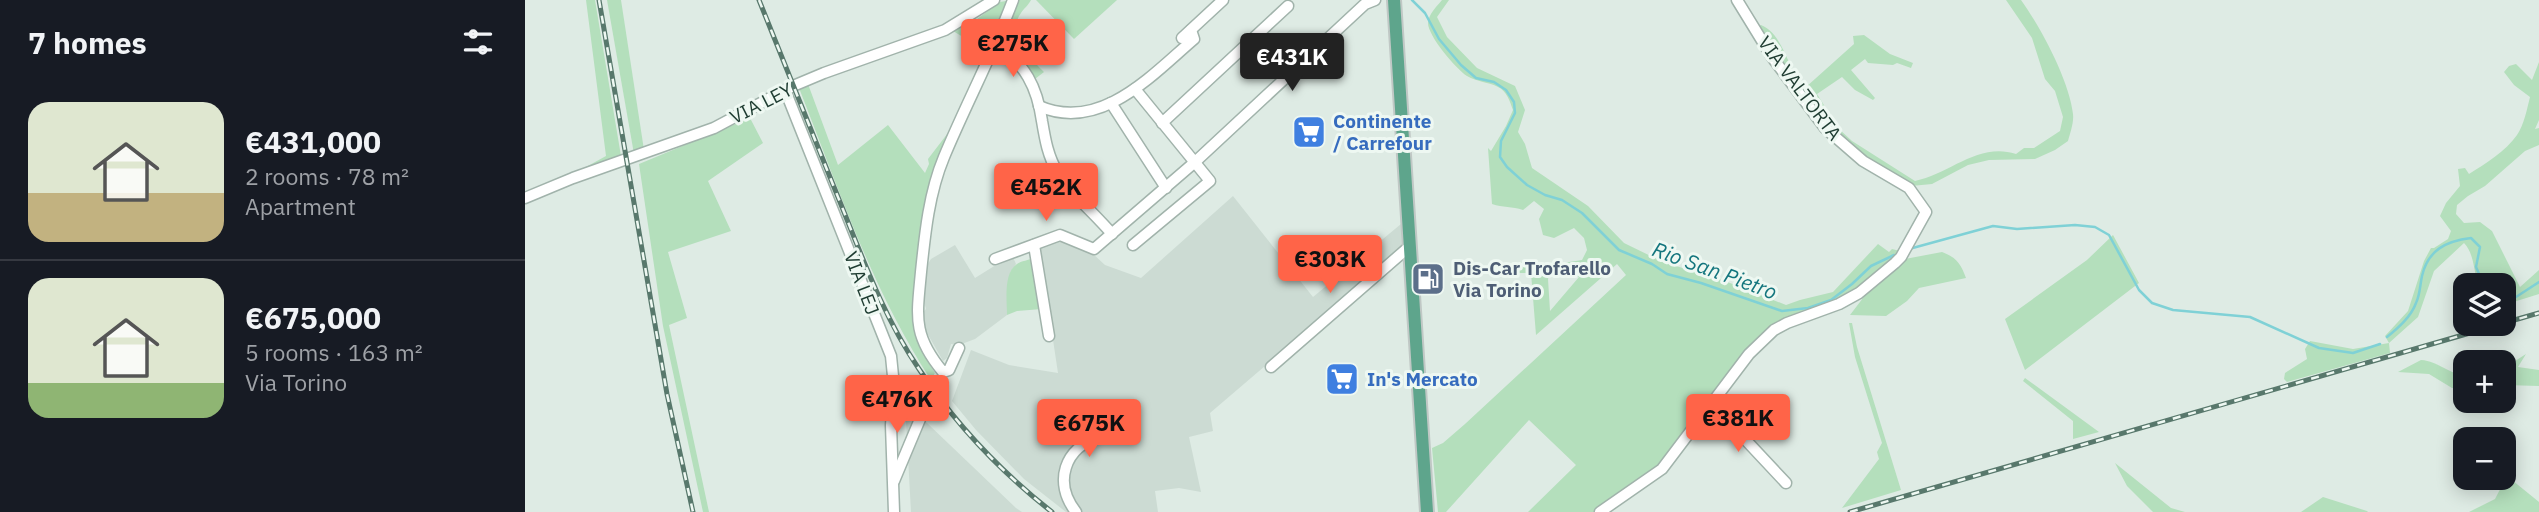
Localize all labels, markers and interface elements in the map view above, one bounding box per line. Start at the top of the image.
pin: €275K [964,20,1062,79]
text: 7 homes [28,23,147,62]
icon: filters [459,23,497,61]
text: €275K [977,27,1049,57]
street label: VIA VALTORTA [1753,31,1847,145]
pin: €431K [1243,34,1341,93]
text: €431K [1256,41,1328,71]
street label: VIA LEY [726,77,797,129]
place label: Continente / Carrefour [1333,109,1432,155]
supermarket icon: Continente / Carrefour [1290,113,1328,151]
text: €431,000 [245,122,381,161]
icon: home [84,130,168,214]
text: 2 rooms · 78 m² [245,161,409,191]
pin: €452K [997,164,1095,223]
text: €452K [1010,171,1082,201]
text: Apartment [245,191,356,221]
water label: Rio San Pietro [1649,234,1781,306]
pin: €303K [1281,236,1379,295]
text: €303K [1294,243,1366,273]
street label: VIA LEJ [839,248,885,318]
place label: Dis-Car Trofarello Via Torino [1453,256,1611,302]
fuel station icon: Dis-Car Trofarello Via Torino [1409,260,1447,298]
map controls [2453,273,2516,490]
button: layers [2453,273,2516,336]
text: €675,000 [245,298,381,337]
icon: home [84,306,168,390]
text: 5 rooms · 163 m² [245,337,423,367]
button: + [2453,350,2516,413]
supermarket icon: In's Mercato [1323,360,1361,398]
text: Via Torino [245,367,347,397]
place label: In's Mercato [1367,367,1478,391]
pin: €476K [848,376,946,435]
text: €476K [861,383,933,413]
pin: €381K [1689,394,1787,454]
pin: €675K [1040,400,1138,459]
text: €381K [1702,402,1774,432]
text: €675K [1053,407,1125,437]
button: − [2453,427,2516,490]

